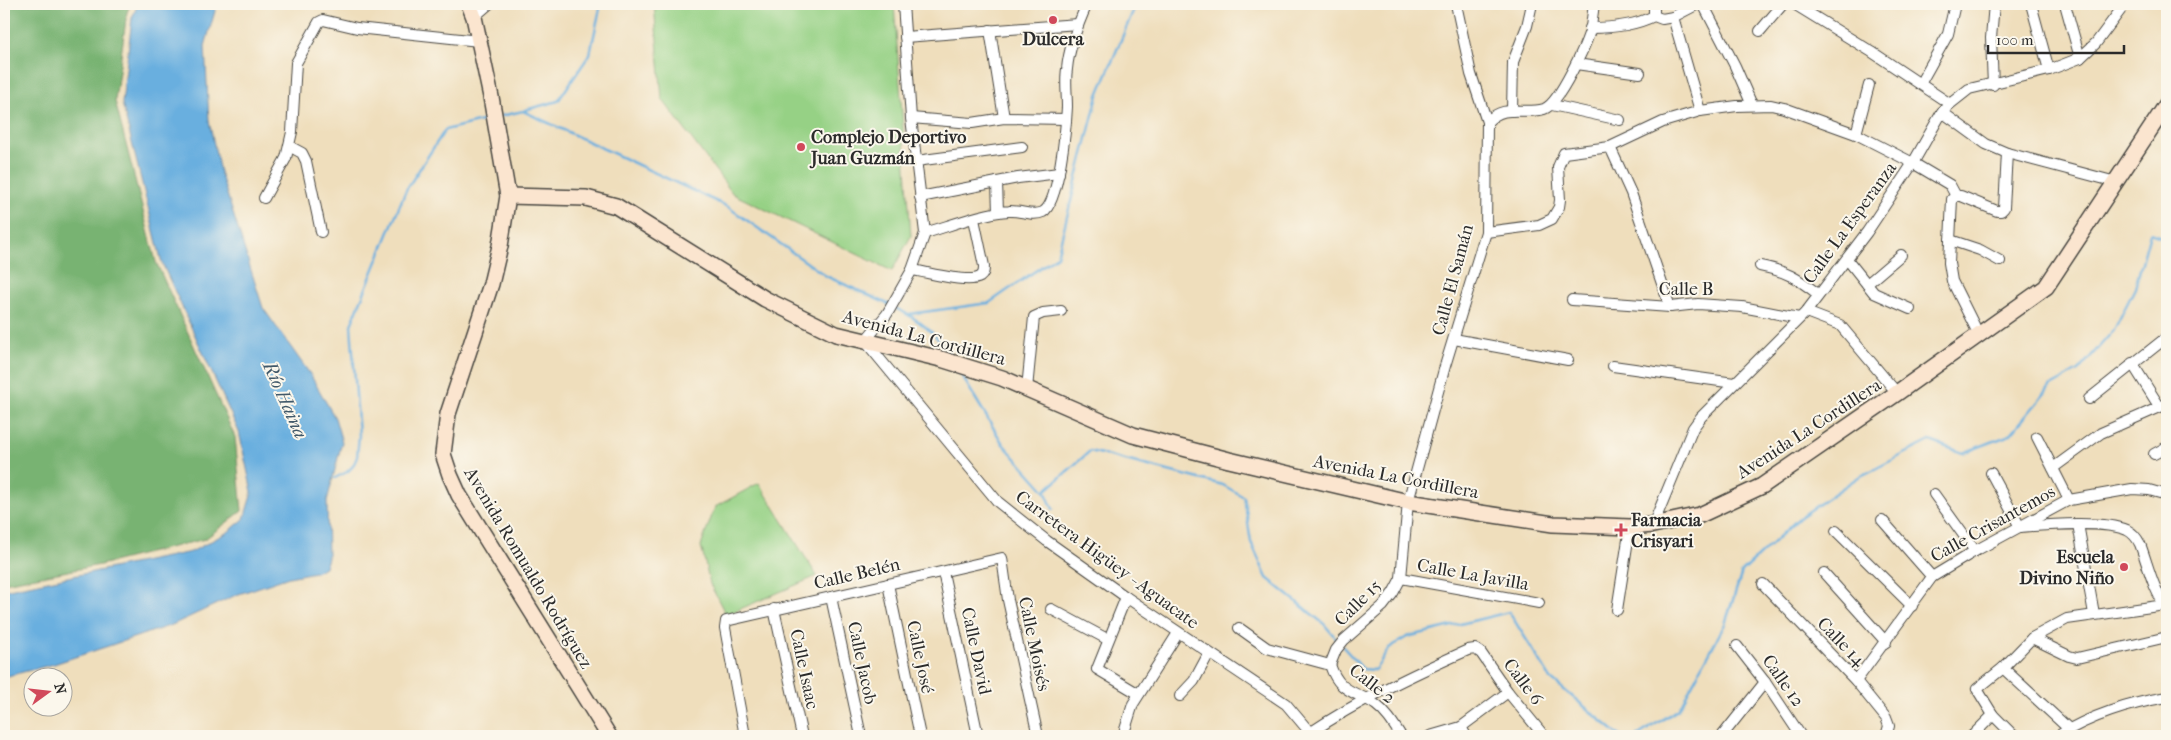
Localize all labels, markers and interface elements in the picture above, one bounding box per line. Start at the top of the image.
marker: Dulcera [1047,14,1059,26]
scale bar [1988,22,2125,54]
place label: Dulcera [1022,29,1084,50]
text: 100 m [1996,31,2034,49]
place label: Complejo Deportivo Juan Guzmán [809,127,966,169]
marker: Complejo Deportivo Juan Guzmán [795,141,807,153]
street label: Calle La Esperanza [1799,158,1902,288]
street label: Calle El Samán [1428,222,1478,338]
street label: Calle B [1659,279,1713,300]
street label: Avenida La Cordillera [839,306,1008,370]
water label: Río Haina [257,356,312,442]
street label: Avenida La Cordillera [1732,374,1886,484]
street label: Avenida La Cordillera [1311,450,1481,503]
street label: Avenida Romualdo Rodríguez [459,463,596,672]
street label: Calle Crisantemos [1927,481,2059,567]
street label: Carretera Higüey - Aguacate [1011,486,1203,634]
place label: Farmacia Crisyari [1630,510,1702,552]
marker: Farmacia Crisyari [1615,524,1627,536]
place label: Escuela Divino Niño [2019,547,2115,589]
street label: Calle Belén [812,554,903,594]
street label: Calle La Javilla [1415,555,1531,595]
marker: Escuela Divino Niño [2118,561,2130,573]
street label: Calle 15 [1330,575,1386,631]
street label: Calle Moisés [1014,595,1054,693]
street label: Calle David [956,605,996,697]
street label: Calle 14 [1813,613,1870,671]
street label: Calle José [902,619,938,696]
street label: Calle Jacob [843,620,881,706]
street label: Calle Isaac [785,627,823,711]
street label: Calle 12 [1758,651,1808,711]
street label: Calle 6 [1499,655,1547,710]
street label: Calle 2 [1345,660,1399,708]
north arrow [22,668,72,718]
text: N [50,681,70,696]

